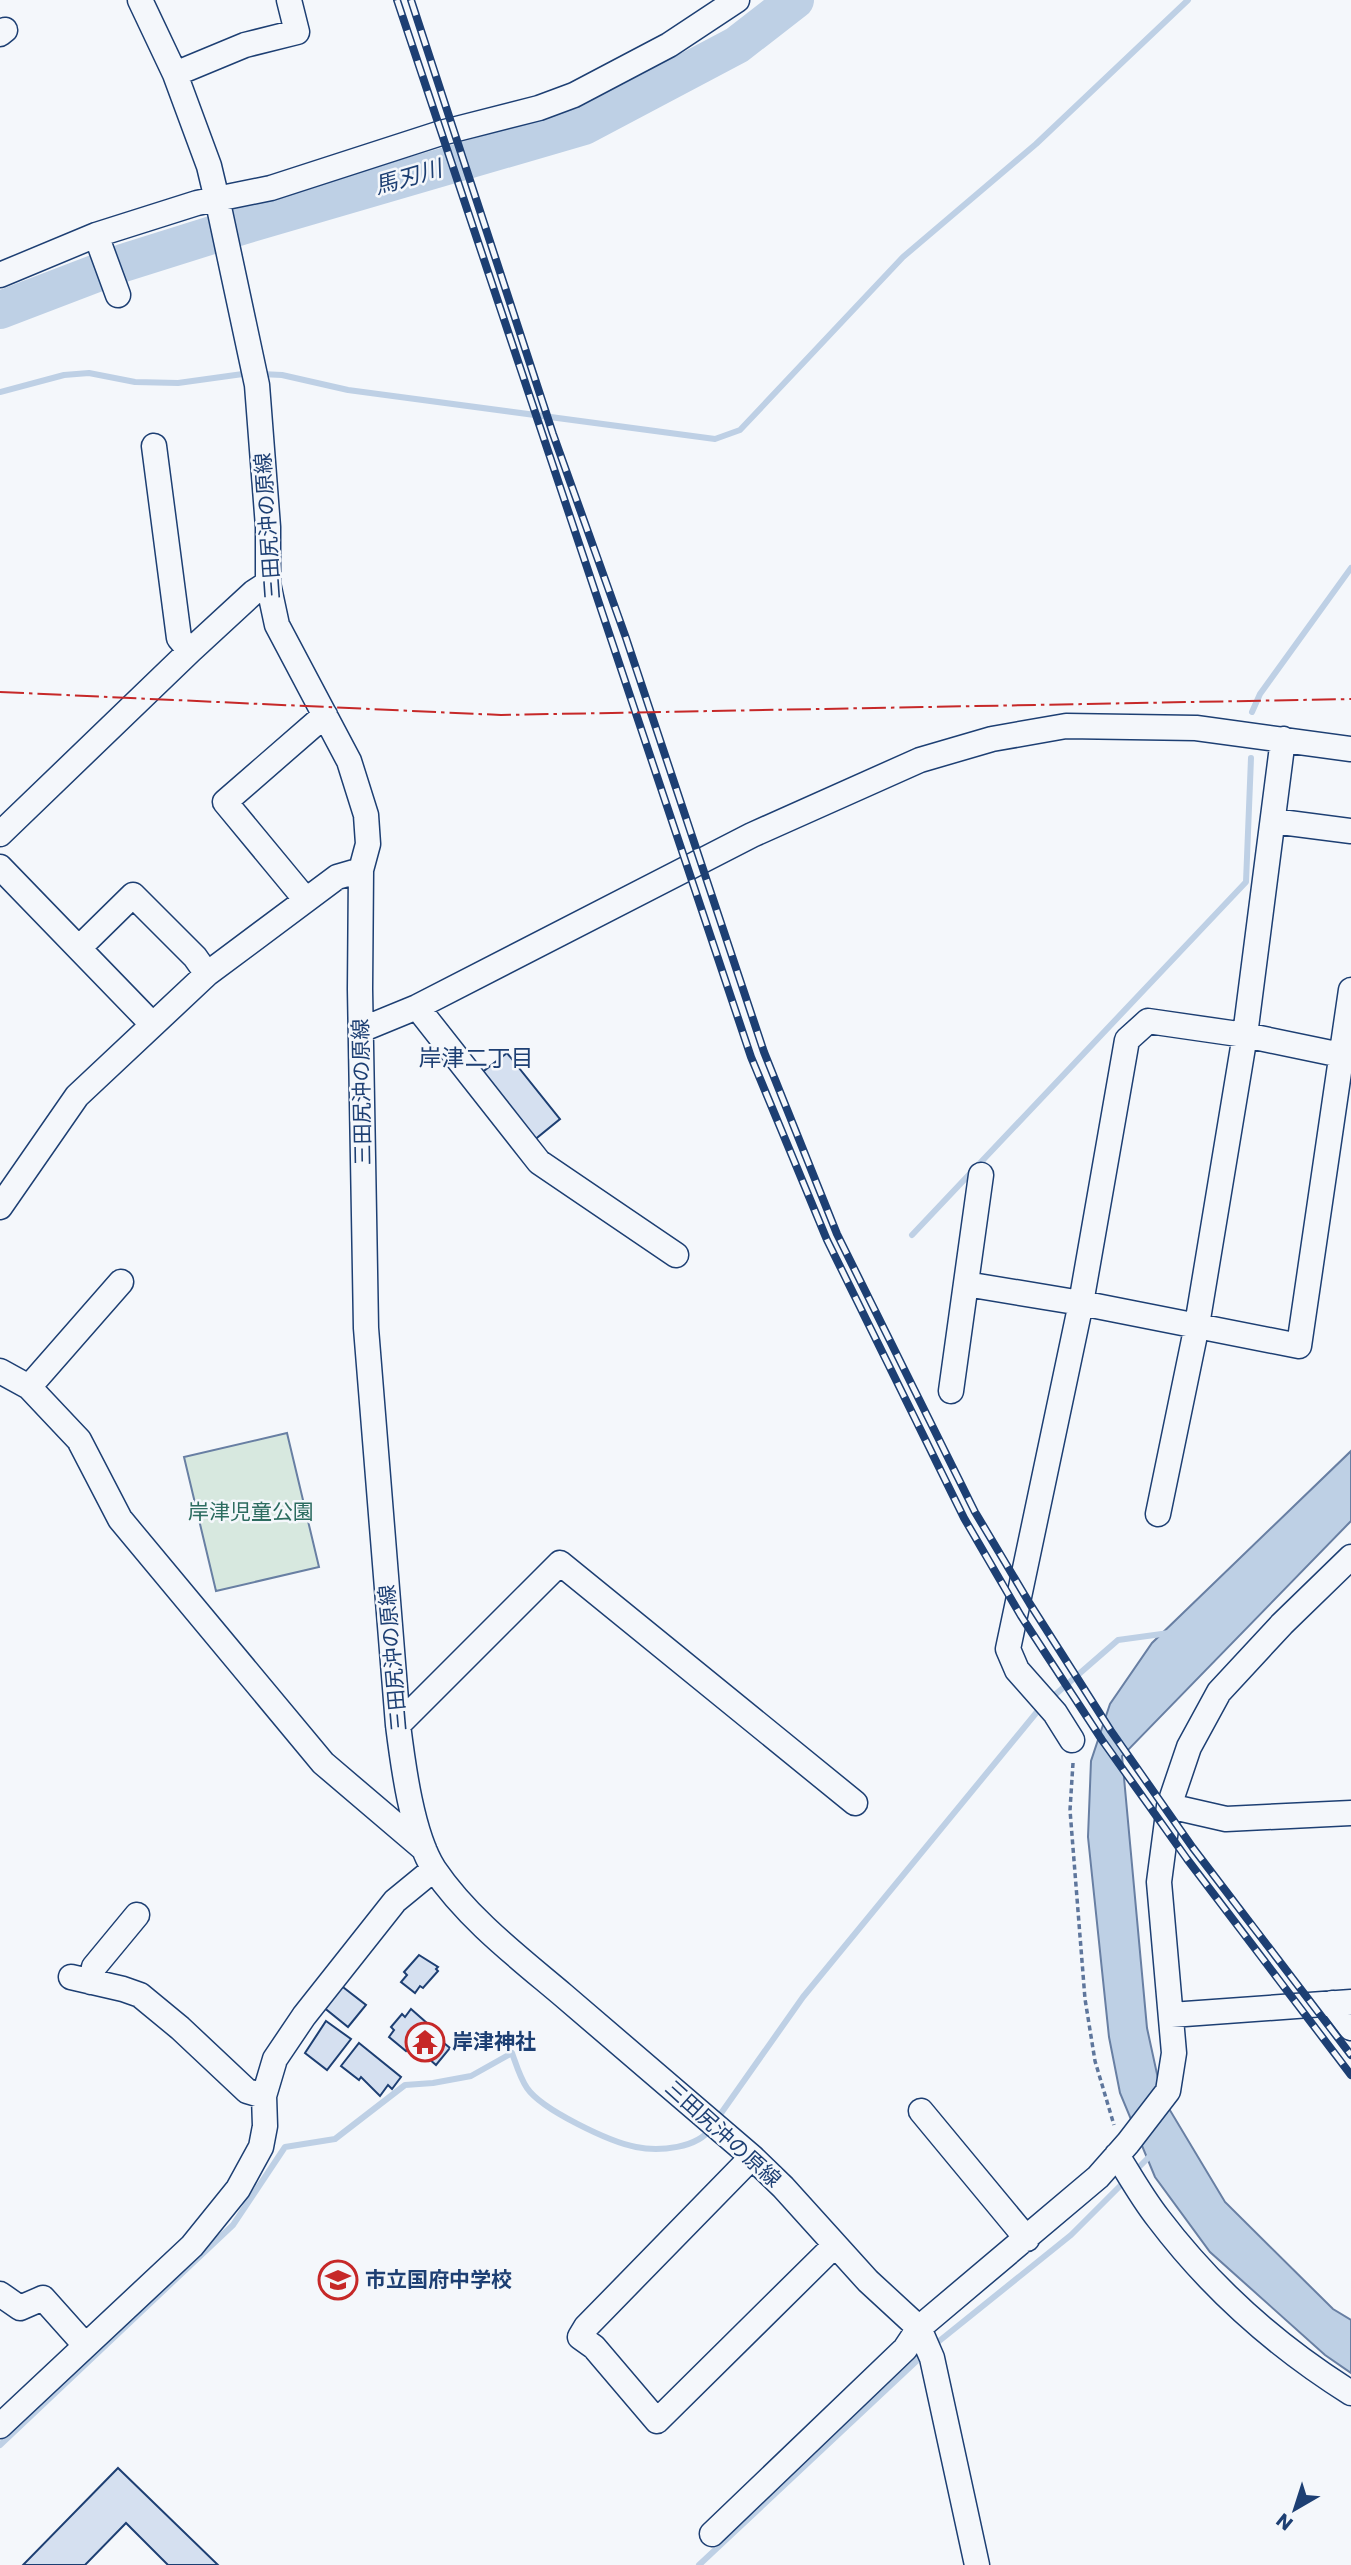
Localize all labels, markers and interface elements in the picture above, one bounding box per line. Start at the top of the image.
water label: 馬刃川 [370,151,448,202]
street label: 三田尻沖の原線 [248,452,287,600]
street label: 三田尻沖の原線 [346,1018,377,1166]
district label: 岸津二丁目 [419,1042,534,1074]
park label: 岸津児童公園 [188,1497,314,1526]
street label: 三田尻沖の原線 [372,1584,413,1733]
temple icon: 岸津神社 [404,2021,446,2063]
place label: 岸津神社 [452,2027,536,2056]
street label: 三田尻沖の原線 [659,2074,788,2194]
school or university icon: 市立国府中学校 [317,2259,359,2301]
place label: 市立国府中学校 [365,2265,512,2294]
north arrow [1260,2474,1330,2544]
text: N [1271,2507,1299,2537]

